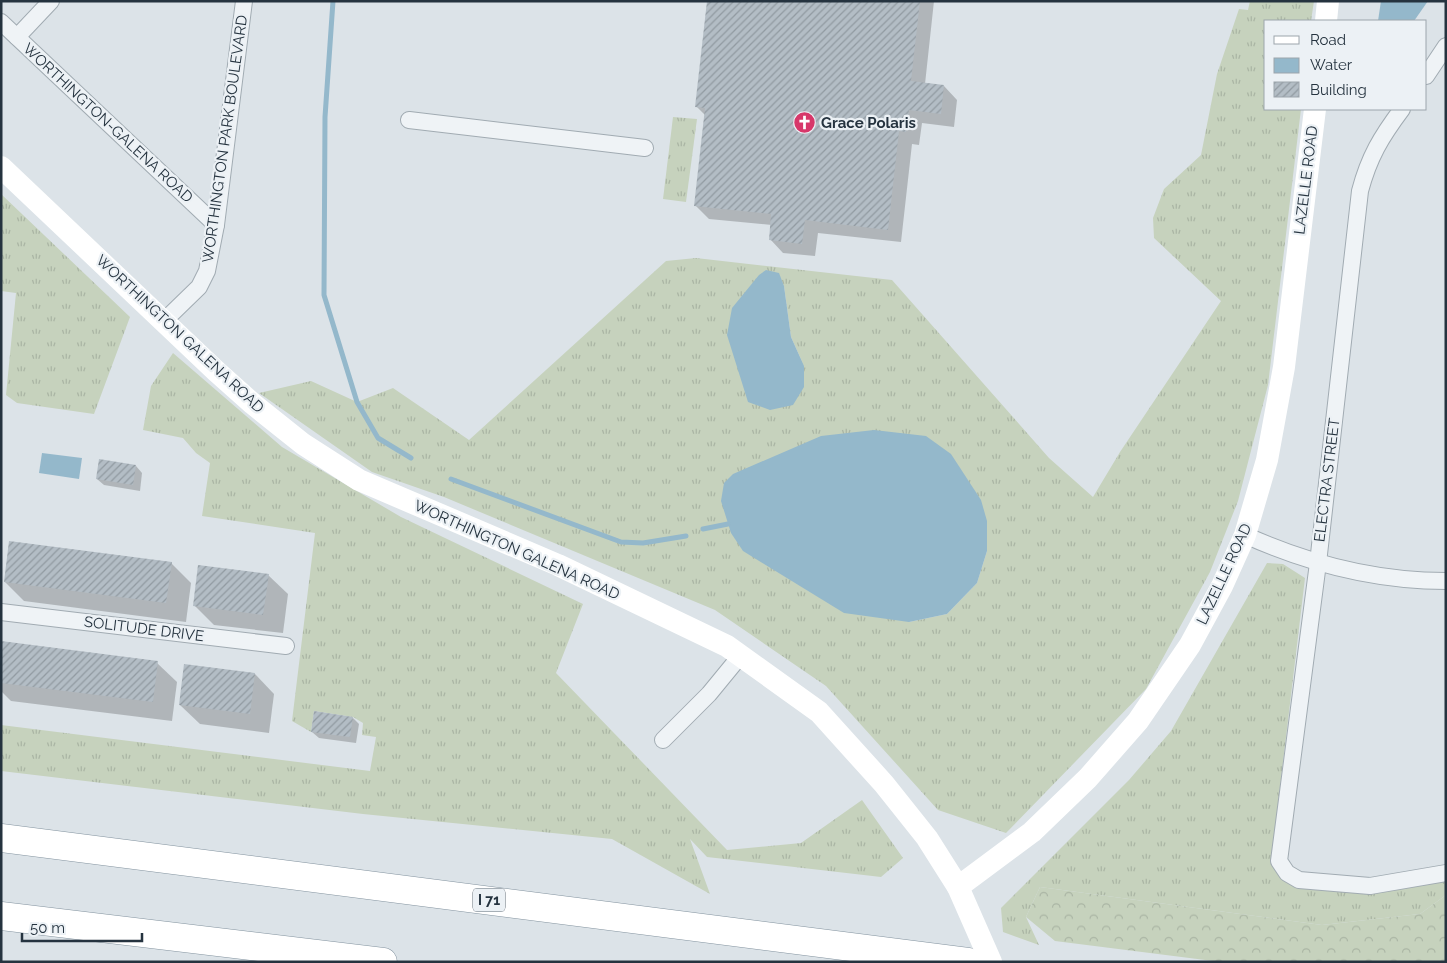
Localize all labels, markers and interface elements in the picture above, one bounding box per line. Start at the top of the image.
street label: WORTHINGTON PARK BOULEVARD [199,14,251,264]
legend [1264,20,1427,110]
text: Road [1310,31,1346,49]
street label: WORTHINGTON-GALENA ROAD [19,39,197,207]
text: Water [1310,56,1353,74]
text: Building [1310,81,1367,99]
church icon: Grace Polaris [793,111,817,135]
place label: Grace Polaris [821,114,916,132]
street label: LAZELLE ROAD [1290,124,1322,235]
street label: WORTHINGTON GALENA ROAD [92,251,268,417]
street label: ELECTRA STREET [1310,417,1344,543]
street label: WORTHINGTON GALENA ROAD [411,496,623,604]
street label: LAZELLE ROAD [1193,520,1255,627]
street label: SOLITUDE DRIVE [83,613,205,645]
road number: I 71 [473,888,505,912]
scale bar [22,910,142,942]
text: 50 m [30,919,65,937]

